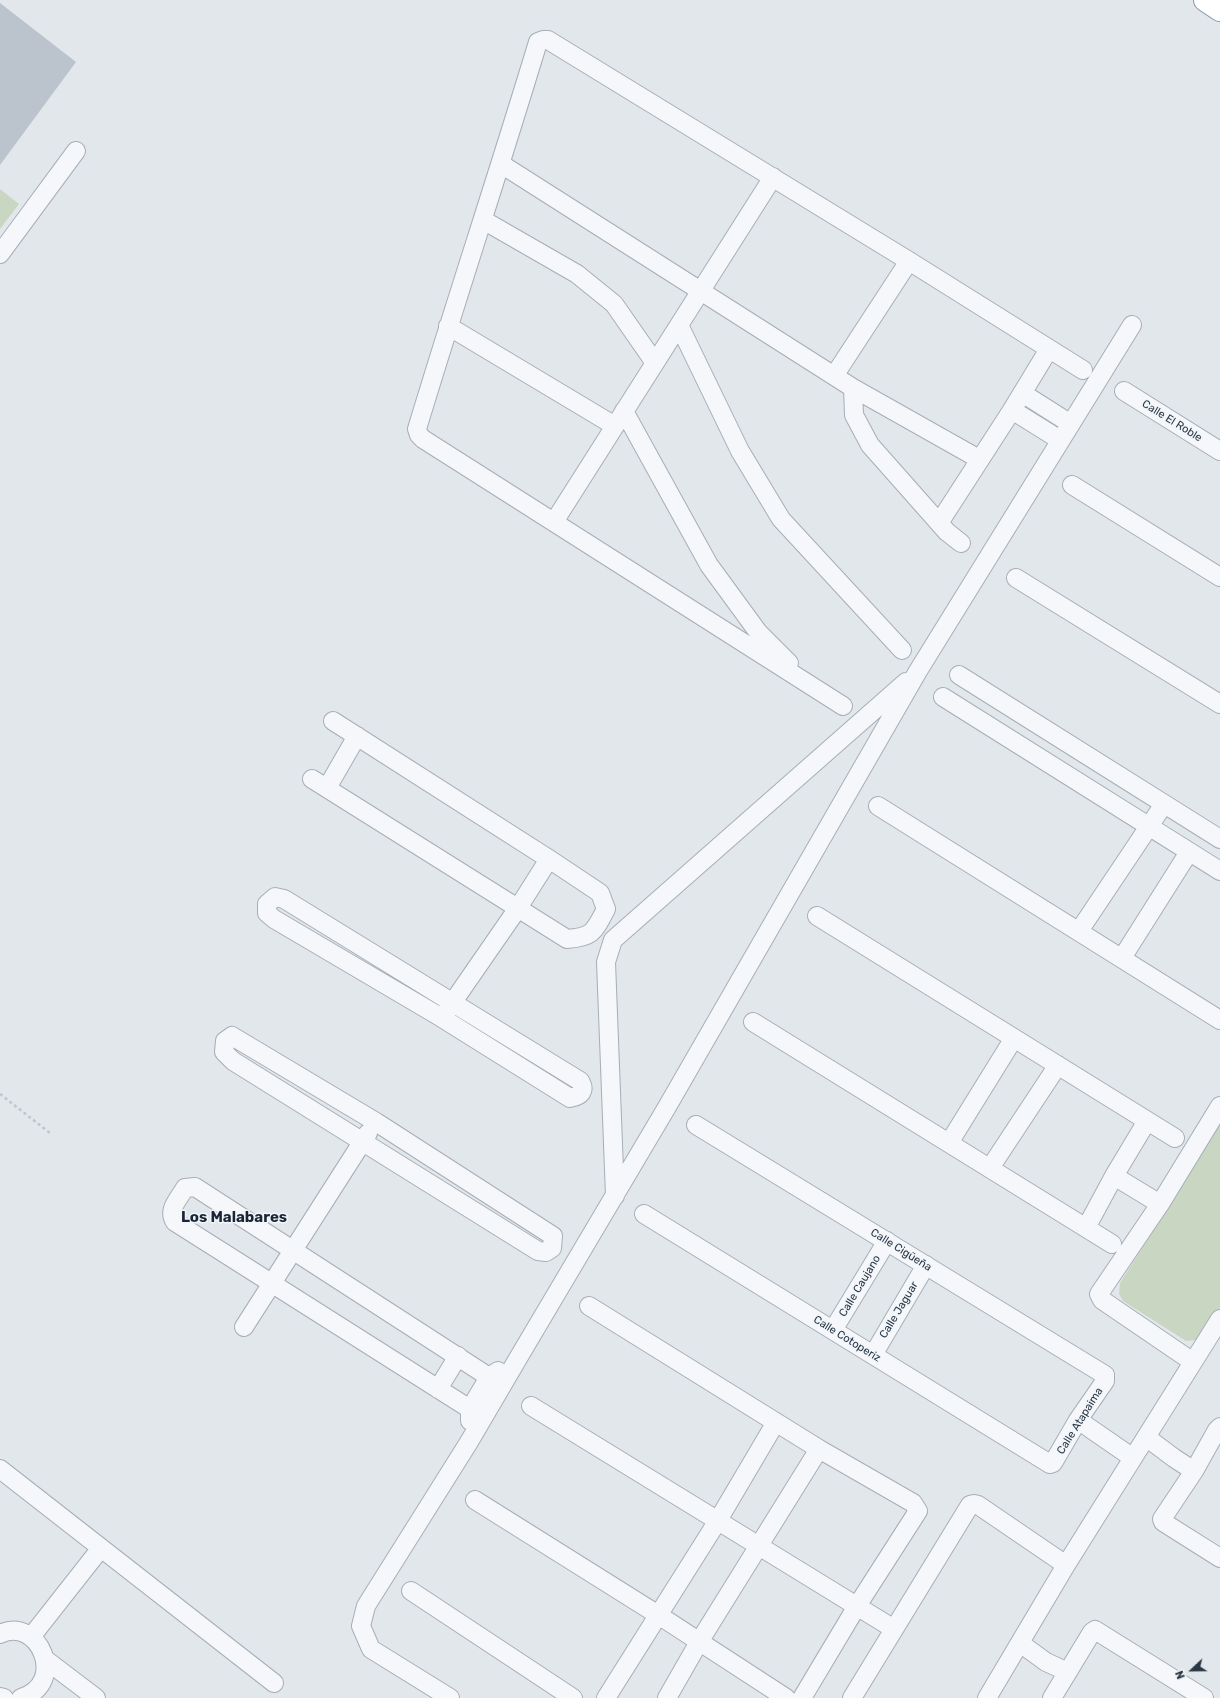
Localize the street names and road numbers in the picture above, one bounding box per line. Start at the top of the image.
street label: Calle El Roble [1139,397,1205,445]
street label: Calle Cigüeña [868,1226,934,1274]
street label: Calle Caujano [836,1253,884,1319]
street label: Calle Jaguar [877,1279,921,1341]
street label: Calle Cotoperiz [811,1313,883,1365]
street label: Calle Atapaima [1054,1385,1106,1457]

